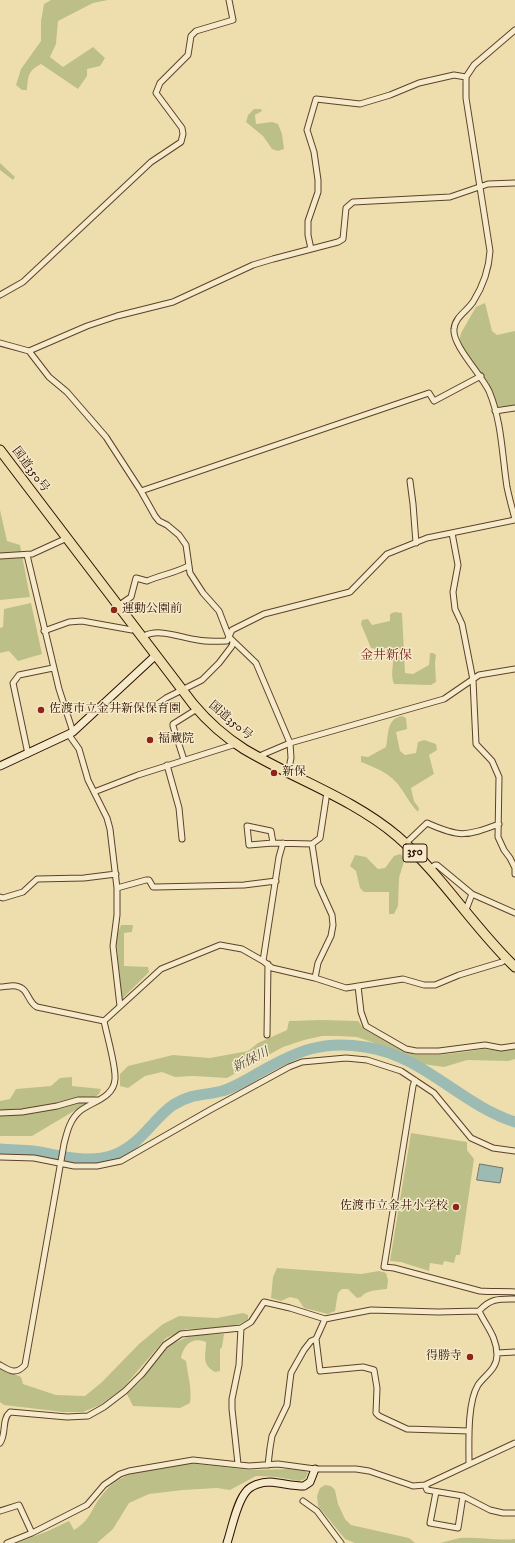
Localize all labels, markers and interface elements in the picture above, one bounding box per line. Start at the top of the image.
street label: 国道350号 [8,445,52,495]
place label: 運動公園前 [122,603,182,617]
marker: 運動公園前 [109,605,119,615]
district label: 金井新保 [360,648,412,664]
street label: 国道350号 [205,698,255,744]
place label: 佐渡市立金井新保保育園 [49,703,181,717]
marker: 佐渡市立金井新保保育園 [36,705,46,715]
place label: 福蔵院 [158,733,194,747]
marker: 福蔵院 [145,735,155,745]
place label: 新保 [282,766,306,780]
marker: 新保 [269,768,279,778]
road number: 350 [403,844,427,862]
water label: 新保川 [230,1045,272,1077]
place label: 佐渡市立金井小学校 [340,1200,448,1214]
marker: 佐渡市立金井小学校 [451,1202,461,1212]
place label: 得勝寺 [426,1350,462,1364]
marker: 得勝寺 [465,1352,475,1362]

